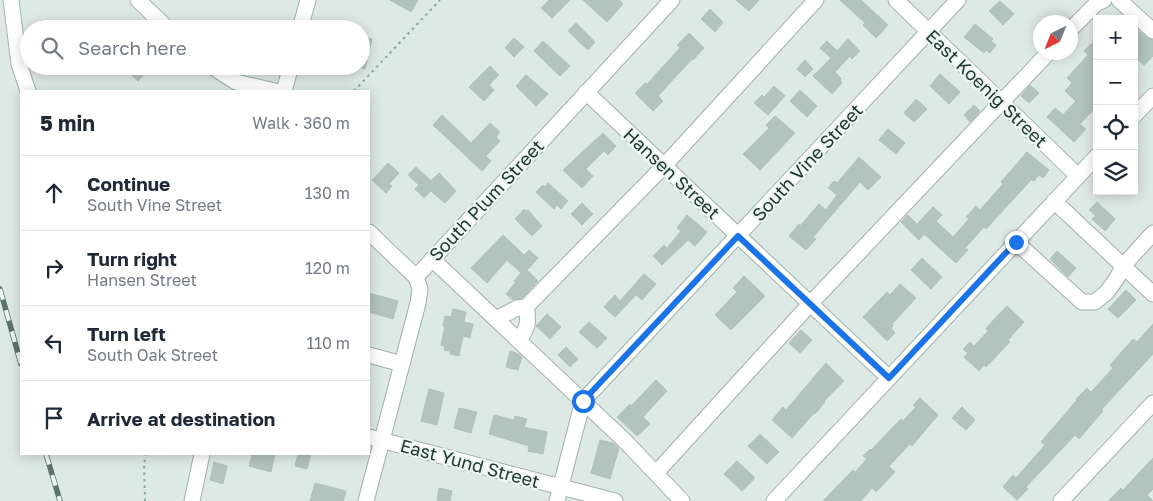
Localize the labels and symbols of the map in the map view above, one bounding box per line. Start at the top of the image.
north arrow [1033,15,1078,60]
street label: East Koenig Street [922,24,1052,152]
street label: South Vine Street [747,99,867,225]
street label: Hansen Street [619,123,725,223]
street label: South Plum Street [424,135,548,265]
route end [1005,231,1028,254]
route start [572,390,595,413]
street label: East Yund Street [398,434,542,492]

